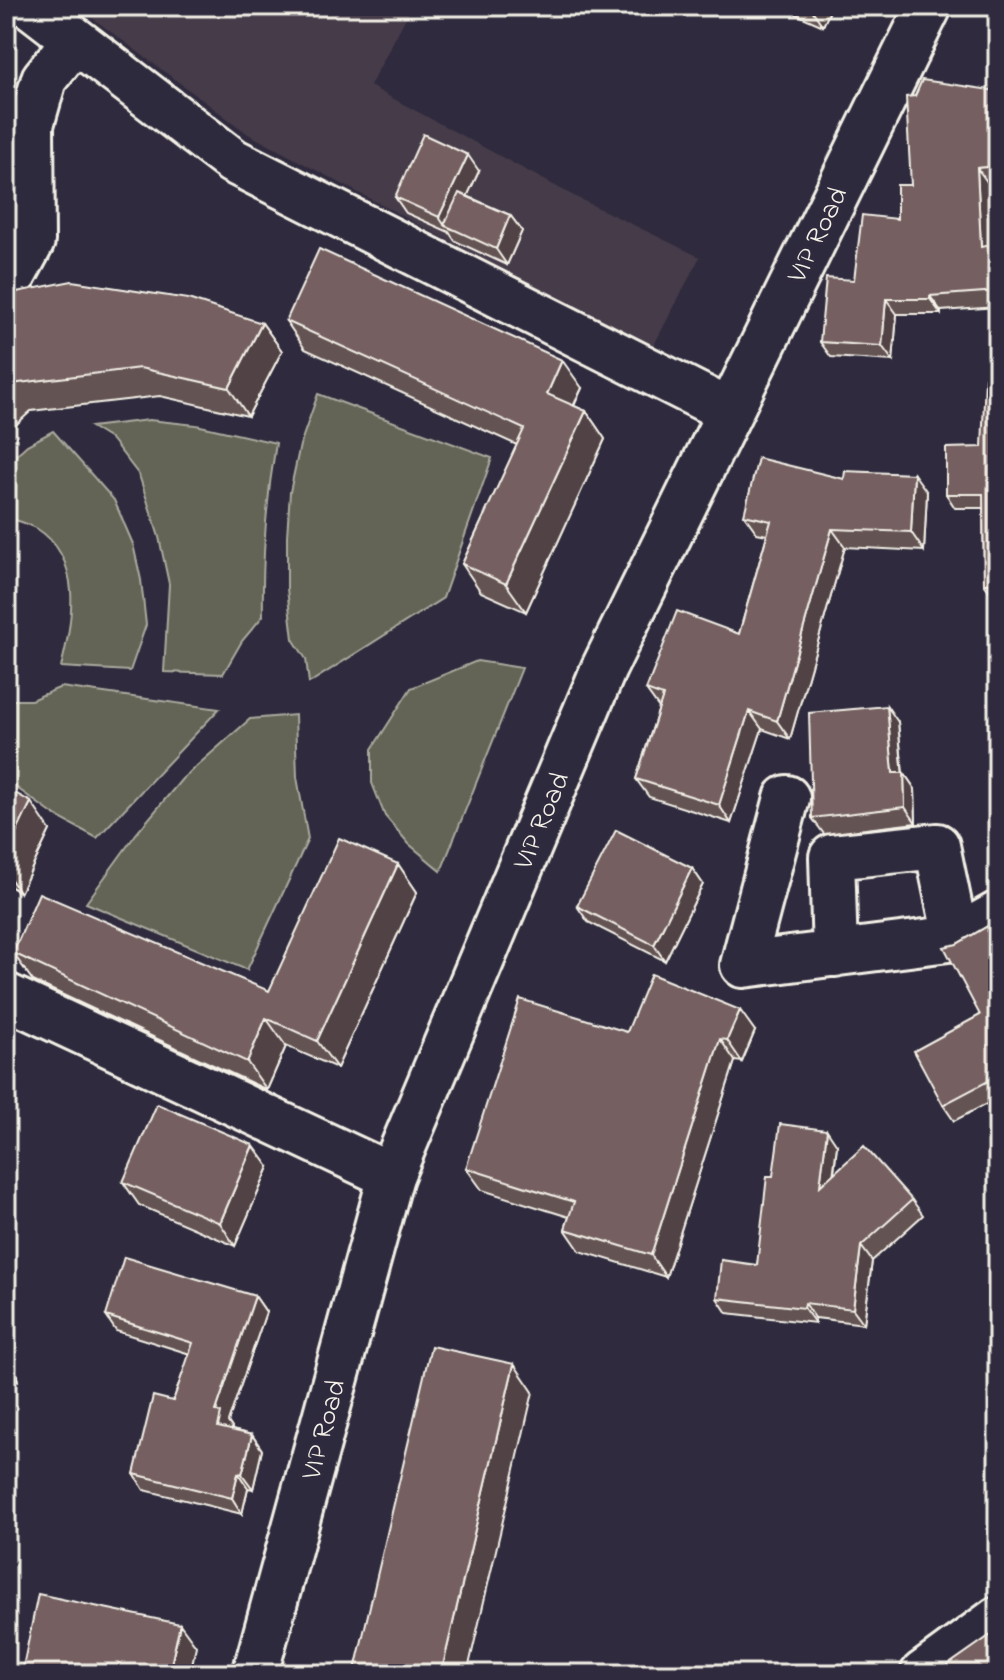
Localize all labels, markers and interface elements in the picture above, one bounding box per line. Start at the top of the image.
street label: VIP Road [778,180,860,291]
street label: VIP Road [504,766,582,877]
street label: VIP Road [292,1375,358,1486]

